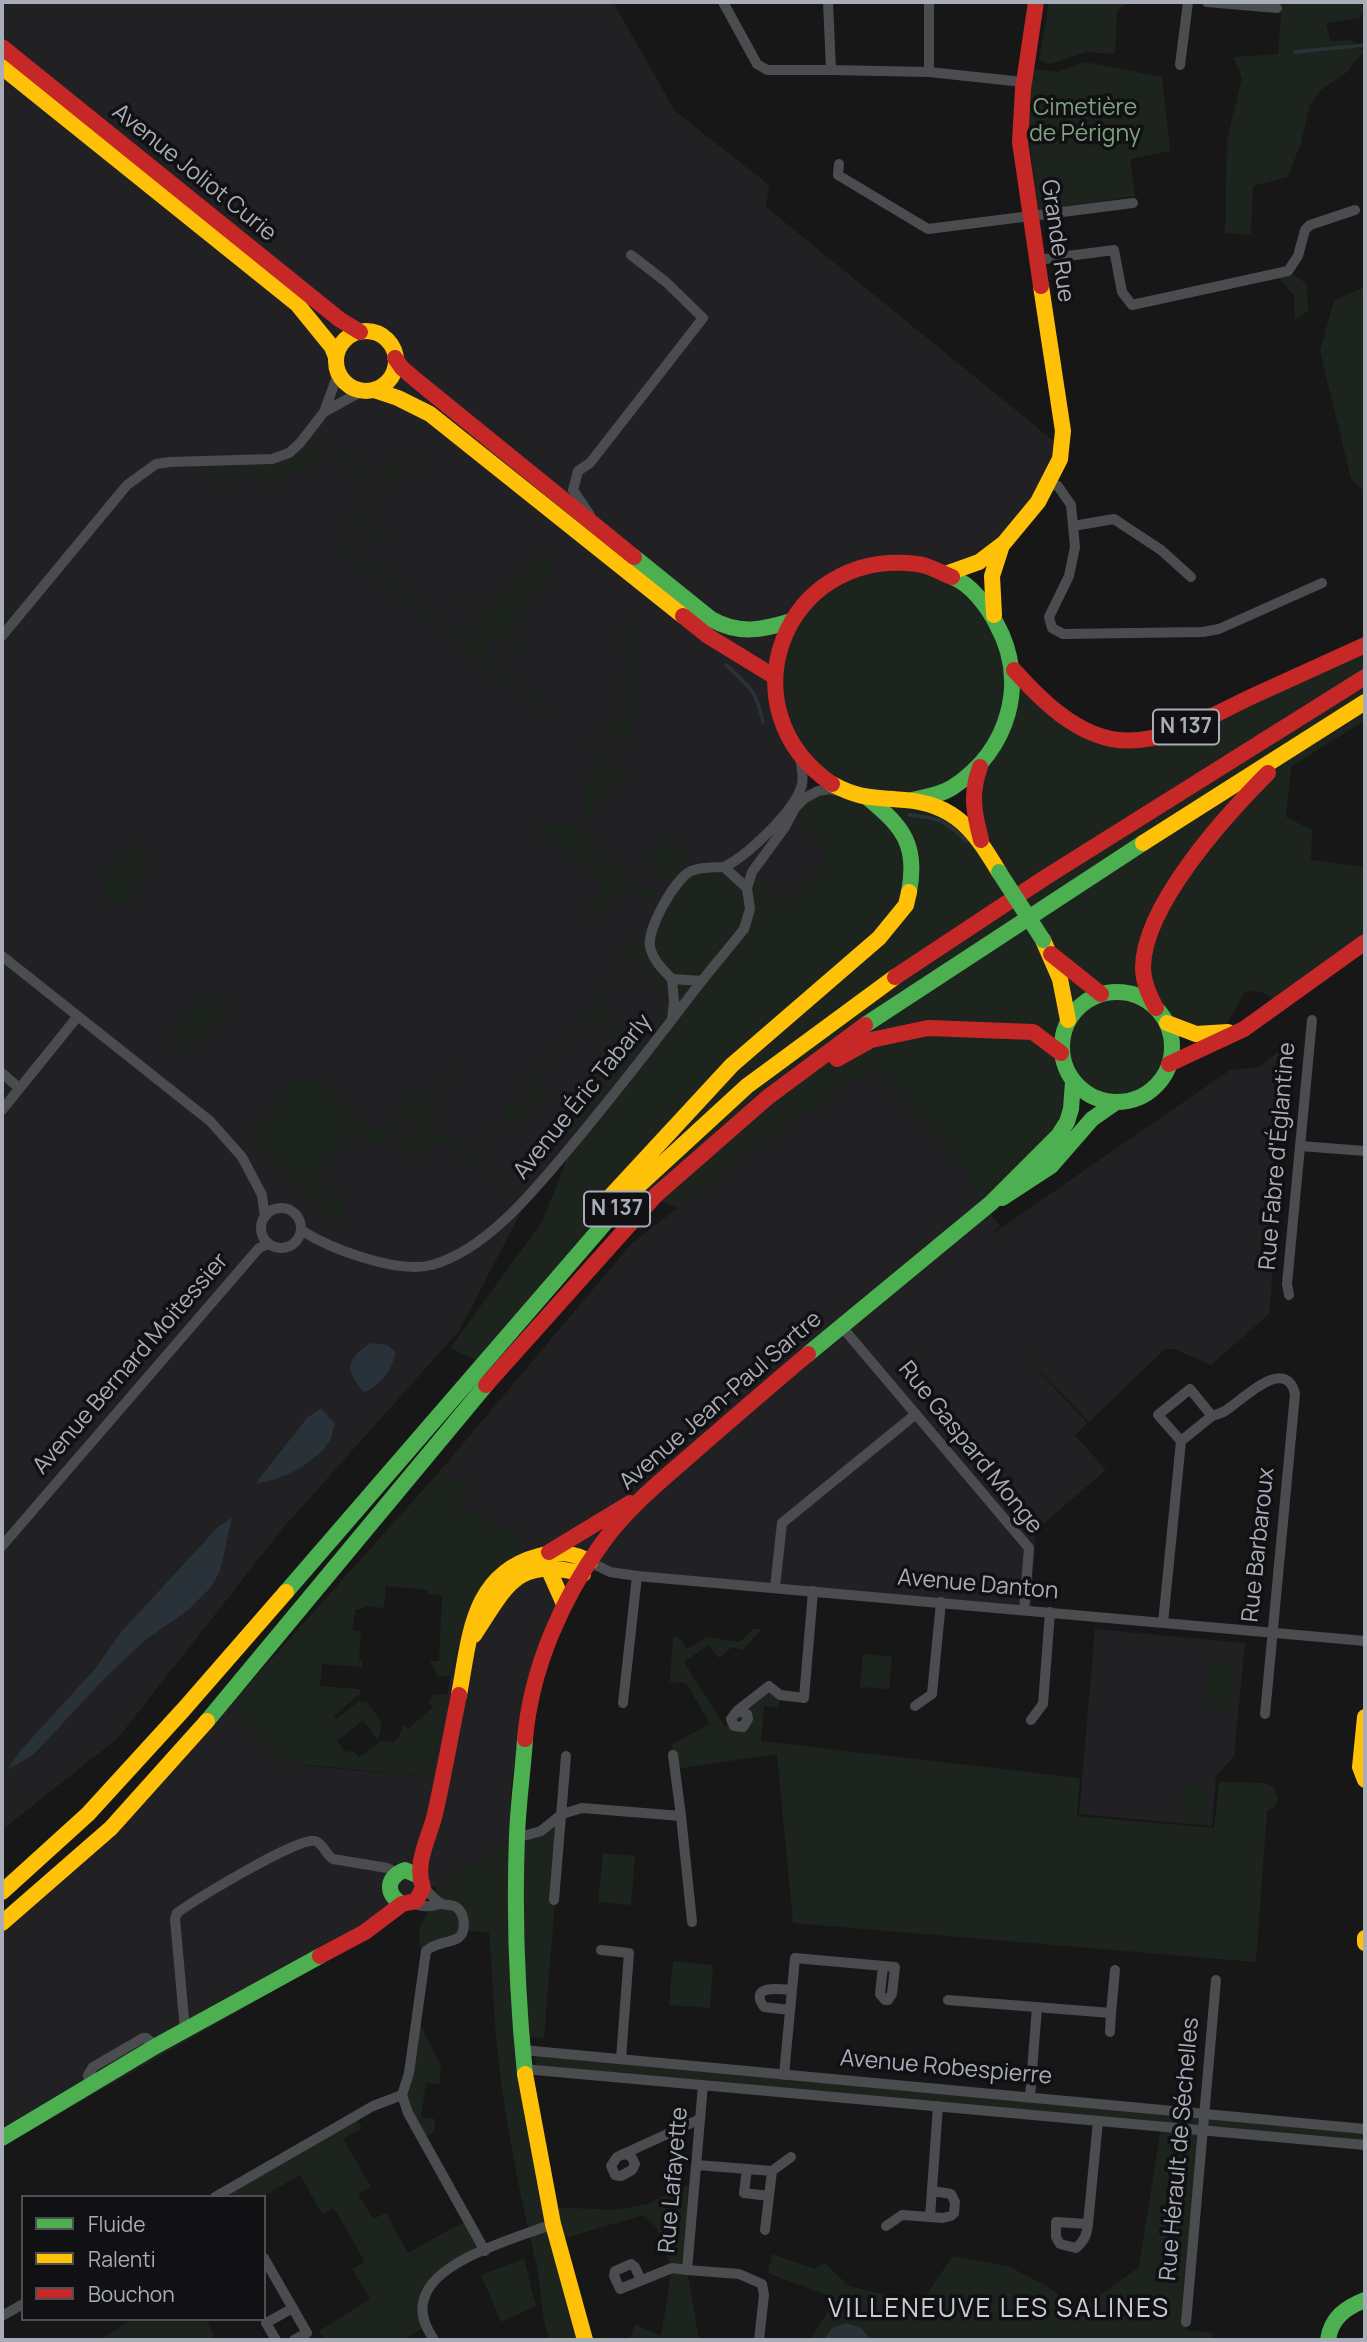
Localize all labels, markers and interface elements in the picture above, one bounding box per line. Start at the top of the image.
park label: Cimetière de Périgny [1029,95,1141,149]
street label: Avenue Joliot Curie [106,98,282,248]
street label: Grande Rue [1035,178,1079,304]
road number: N 137 [1153,710,1219,744]
street label: Avenue Éric Tabarly [508,1009,658,1185]
street label: Rue Fabre d'Églantine [1254,1041,1302,1271]
road number: N 137 [584,1192,650,1226]
street label: Avenue Bernard Moitessier [28,1248,234,1480]
street label: Avenue Jean-Paul Sartre [614,1306,828,1496]
street label: Rue Gaspard Monge [892,1356,1048,1540]
street label: Rue Barbaroux [1237,1466,1281,1624]
street label: Avenue Danton [896,1564,1060,1606]
street label: Rue Hérault de Séchelles [1155,2016,1205,2282]
street label: Avenue Robespierre [839,2045,1053,2091]
street label: Rue Lafayette [654,2106,694,2254]
legend [21,2195,266,2321]
text: Fluide [88,2210,146,2238]
text: Ralenti [88,2245,156,2273]
text: Bouchon [88,2280,175,2308]
district label: VILLENEUVE LES SALINES [831,2294,1167,2326]

